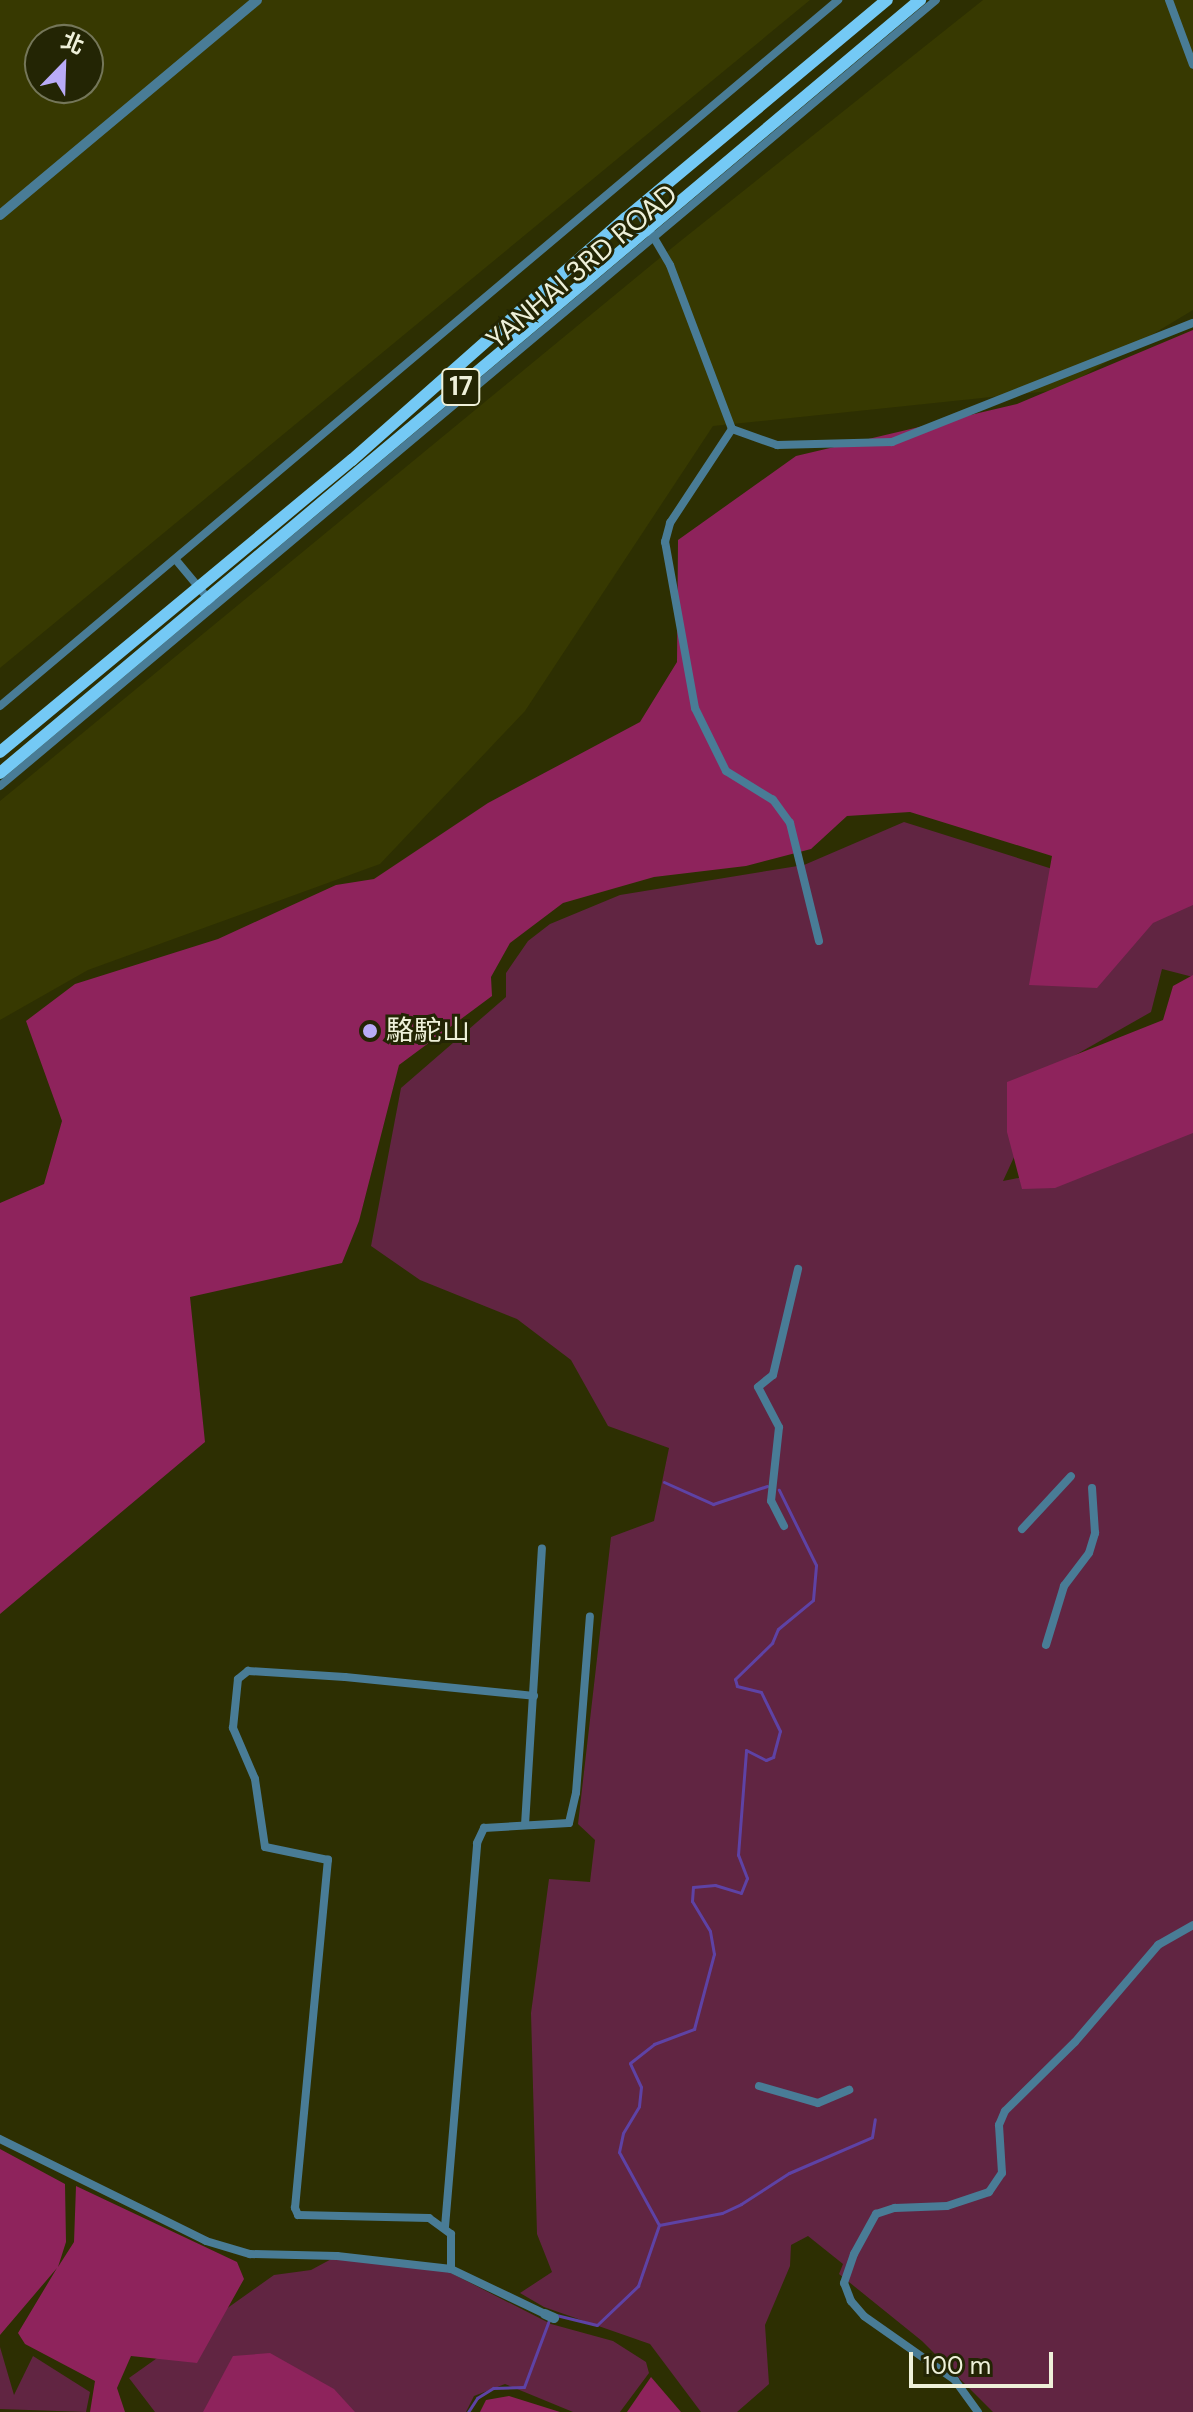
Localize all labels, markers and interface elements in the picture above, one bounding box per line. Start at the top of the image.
north arrow [24,24,104,104]
text: 北 [57,26,89,61]
street label: YANHAI 3RD ROAD [480,177,684,357]
road number: 17 [441,365,481,409]
place label: 駱駝山 [386,1014,470,1048]
marker: 駱駝山 [361,1022,379,1040]
scale bar [913,2336,1057,2386]
text: 100 m [923,2350,991,2381]

